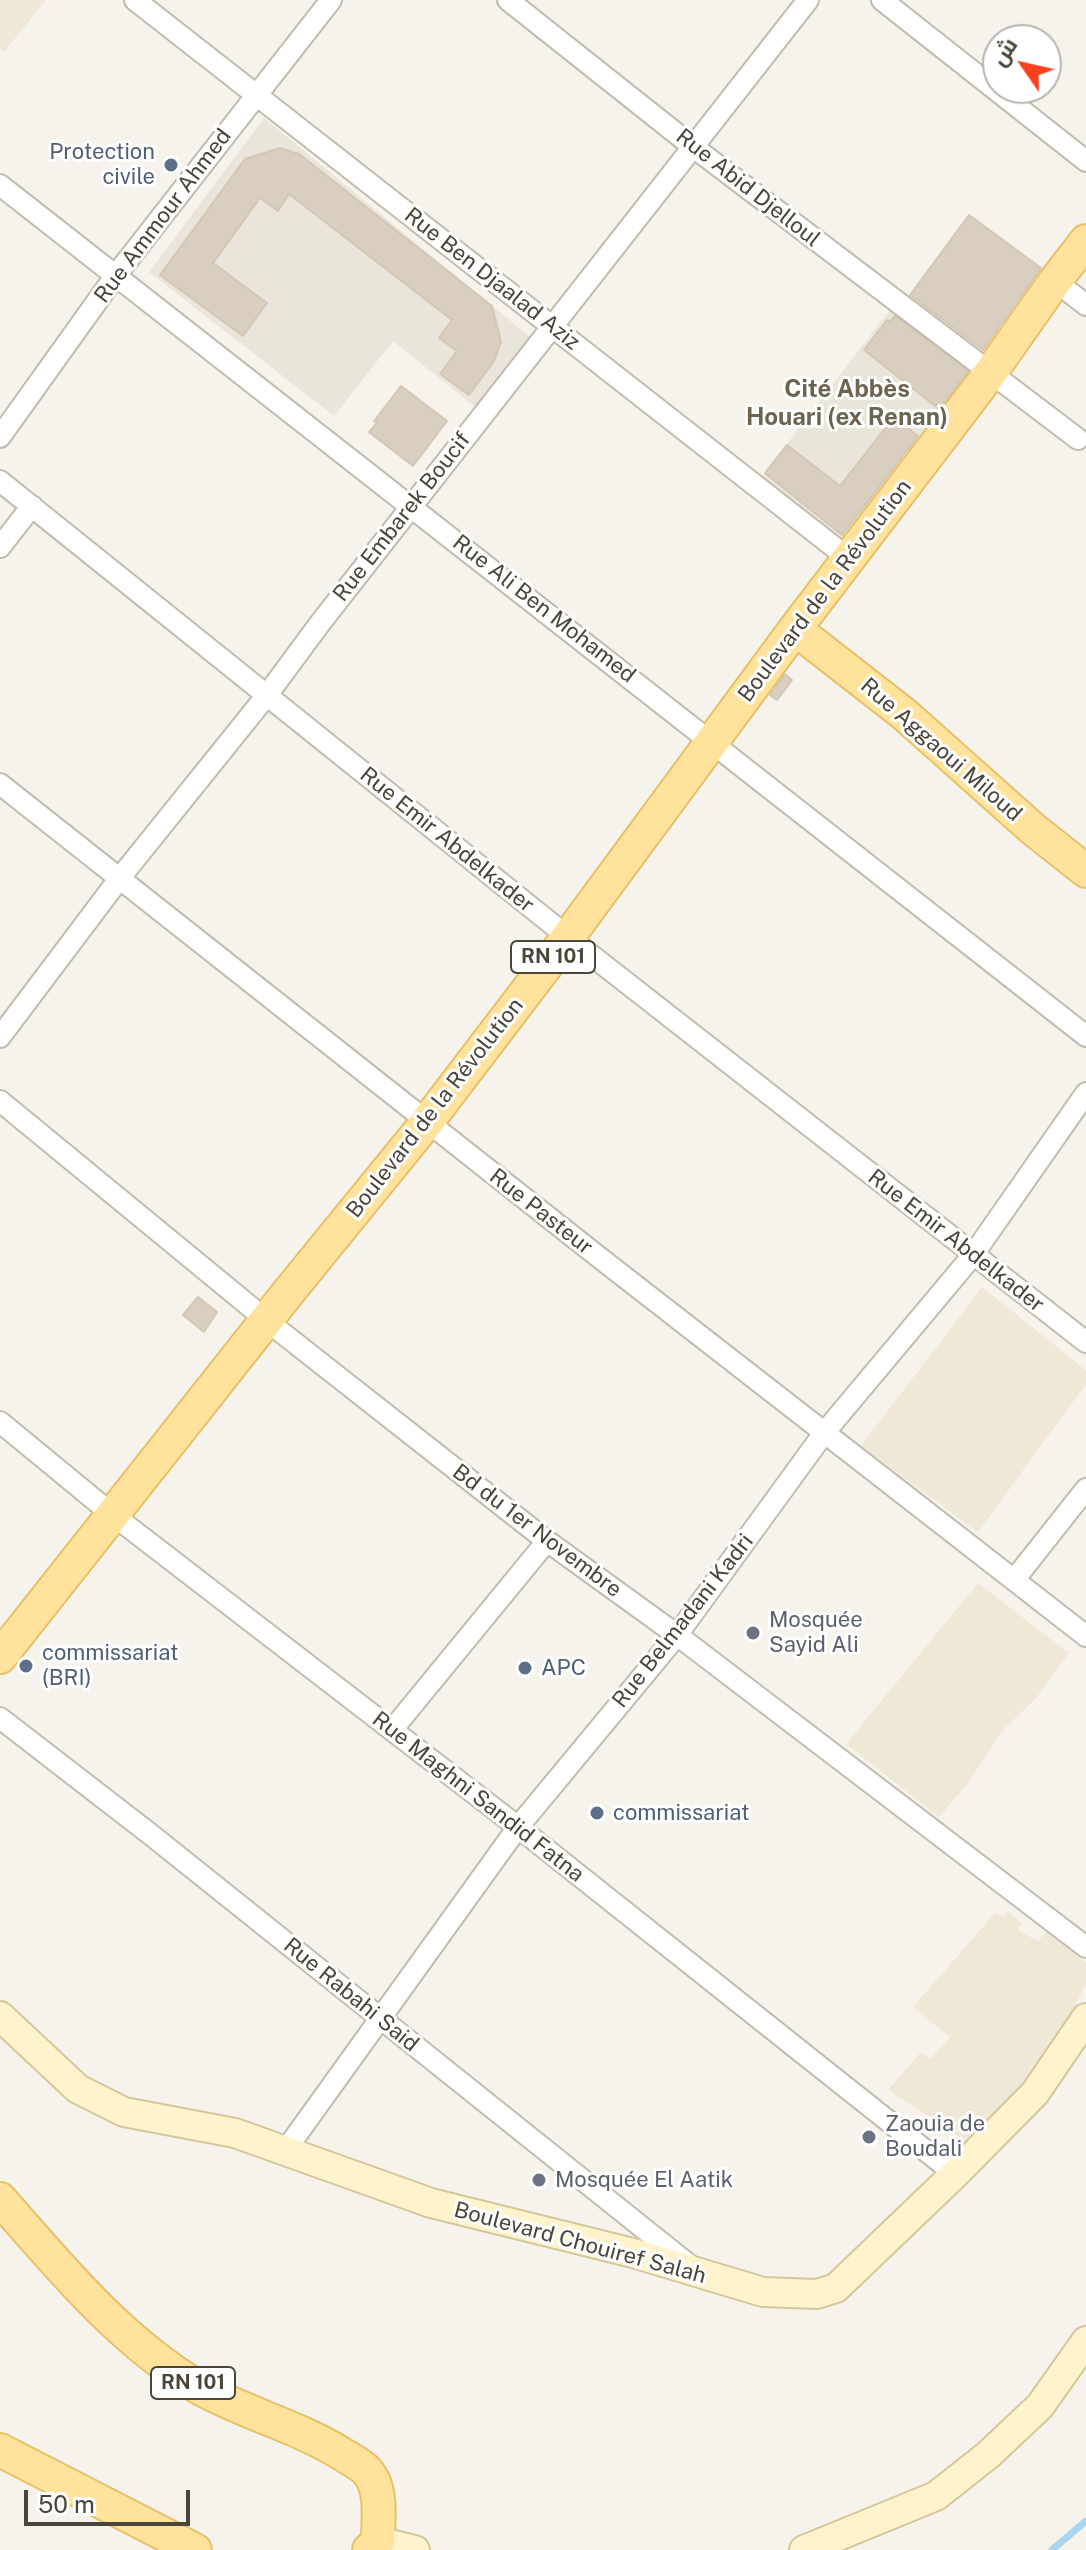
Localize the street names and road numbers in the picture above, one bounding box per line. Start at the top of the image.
street label: Rue Abid Djelloul [671,123,825,253]
street label: Rue Ammour Ahmed [89,124,237,308]
street label: Rue Ben Djaalad Aziz [399,202,585,356]
street label: Rue Embarek Boucif [328,427,476,607]
street label: Boulevard de la Révolution [733,475,917,707]
street label: Rue Ali Ben Mohamed [447,529,641,689]
street label: Rue Aggaoui Miloud [855,673,1027,827]
street label: Rue Emir Abdelkader [355,762,539,918]
road number: RN 101 [511,941,595,973]
street label: Boulevard de la Révolution [341,993,529,1223]
street label: Rue Pasteur [484,1163,598,1261]
street label: Rue Emir Abdelkader [863,1164,1049,1318]
street label: Bd du 1er Novembre [447,1459,627,1603]
street label: Rue Belmadani Kadri [607,1529,759,1713]
street label: Rue Maghni Sandid Fatna [367,1706,589,1888]
street label: Rue Rabahi Said [278,1932,424,2058]
street label: Boulevard Chouiref Salah [451,2197,709,2289]
road number: RN 101 [151,2367,235,2399]

